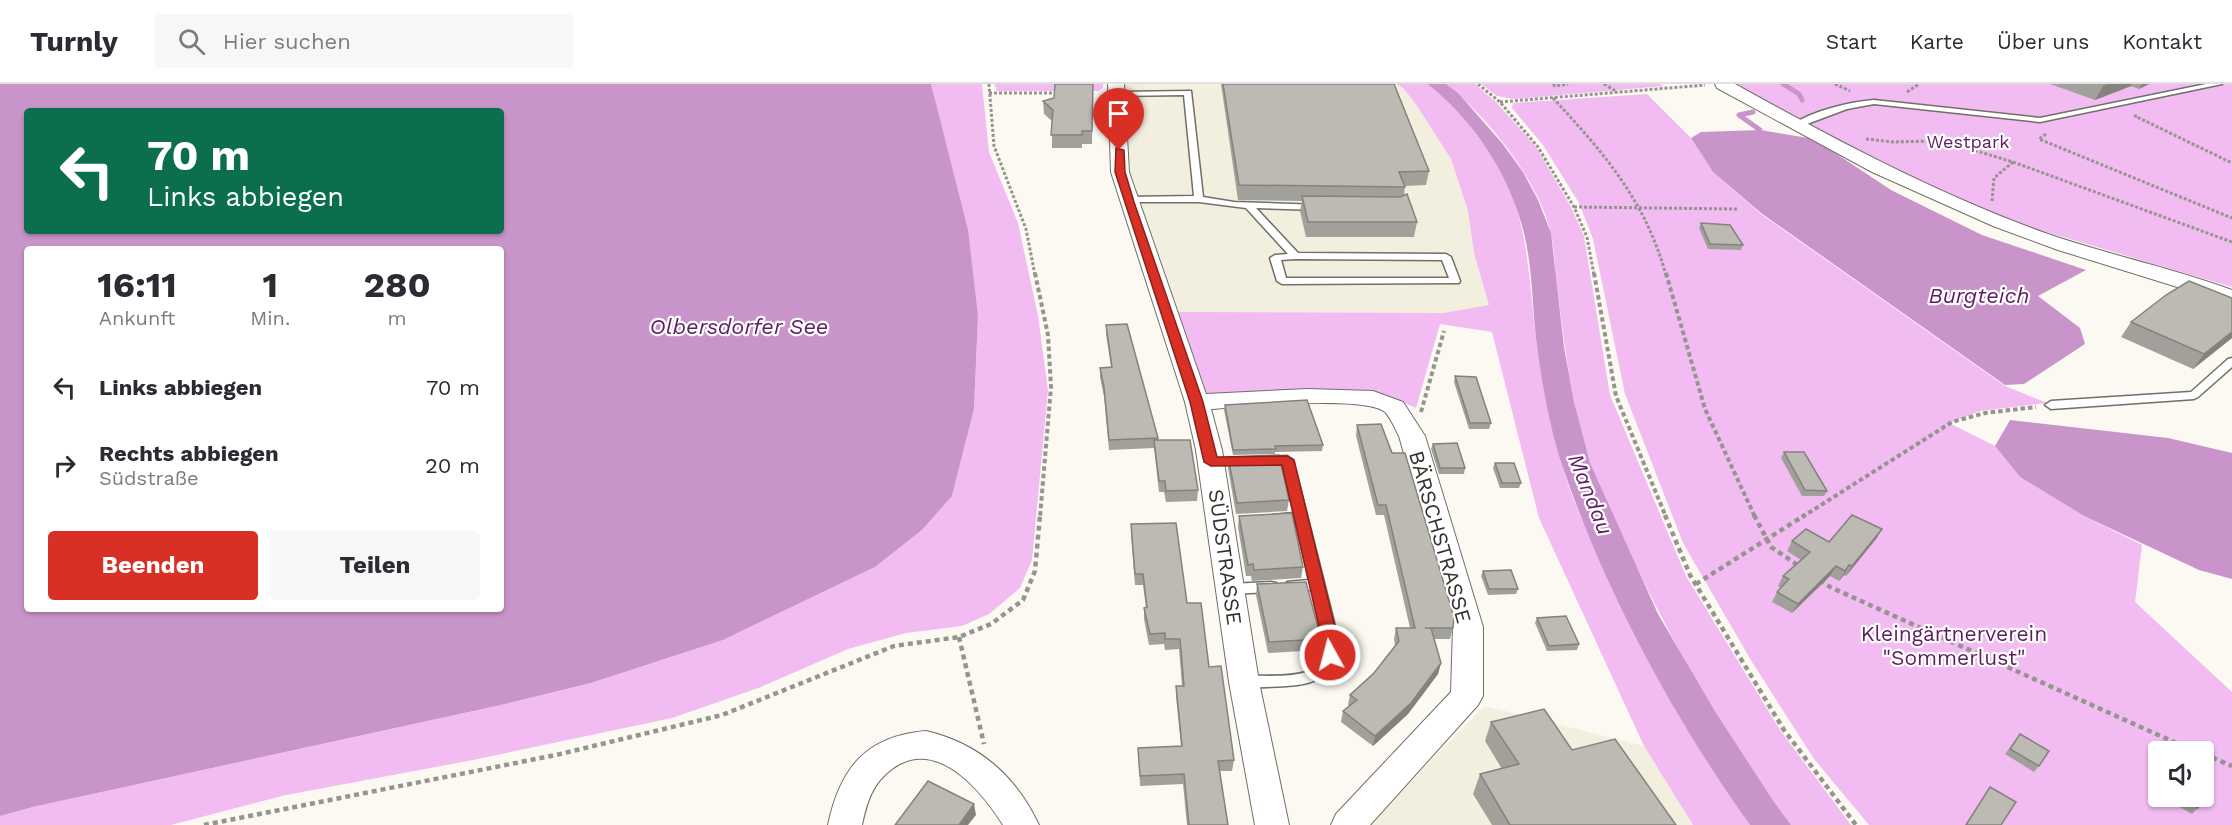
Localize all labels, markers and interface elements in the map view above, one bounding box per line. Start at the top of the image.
search box [154,14,574,68]
text: Turnly [30,25,118,58]
icon: search [175,25,208,58]
text: Hier suchen [223,29,351,54]
text: Start [1826,29,1877,54]
text: Karte [1910,29,1964,54]
text: Über uns [1997,29,2089,54]
text: Kontakt [2122,29,2202,54]
pin [1093,88,1144,150]
icon: arrive [1102,97,1135,130]
text: 70 m [147,131,250,180]
park label: Westpark [1926,131,2010,152]
icon: left [48,132,126,210]
text: Links abbiegen [147,181,344,213]
text: 16:11 [97,264,177,306]
text: 1 [262,264,278,306]
text: 280 [364,264,431,306]
water label: Burgteich [1929,283,2029,308]
text: Ankunft [99,306,175,330]
text: Min. [250,306,290,330]
text: m [388,306,407,330]
water label: Olbersdorfer See [650,314,828,339]
icon: left [48,371,81,404]
text: Links abbiegen [99,375,262,400]
text: 70 m [426,375,480,400]
text: Rechts abbiegen [99,441,279,466]
street label: BÄRSCHSTRASSE [1404,448,1477,626]
icon: right [48,449,81,482]
water label: Mandau [1563,450,1618,538]
text: 20 m [425,453,480,478]
text: Südstraße [99,466,199,490]
street label: SÜDSTRASSE [1204,487,1247,626]
button: Beenden [48,531,258,600]
button: Teilen [270,531,480,600]
park label: Kleingärtnerverein "Sommerlust" [1861,621,2047,670]
position arrow [1298,623,1362,687]
map controls [2148,741,2214,807]
button: sound [2148,741,2214,807]

